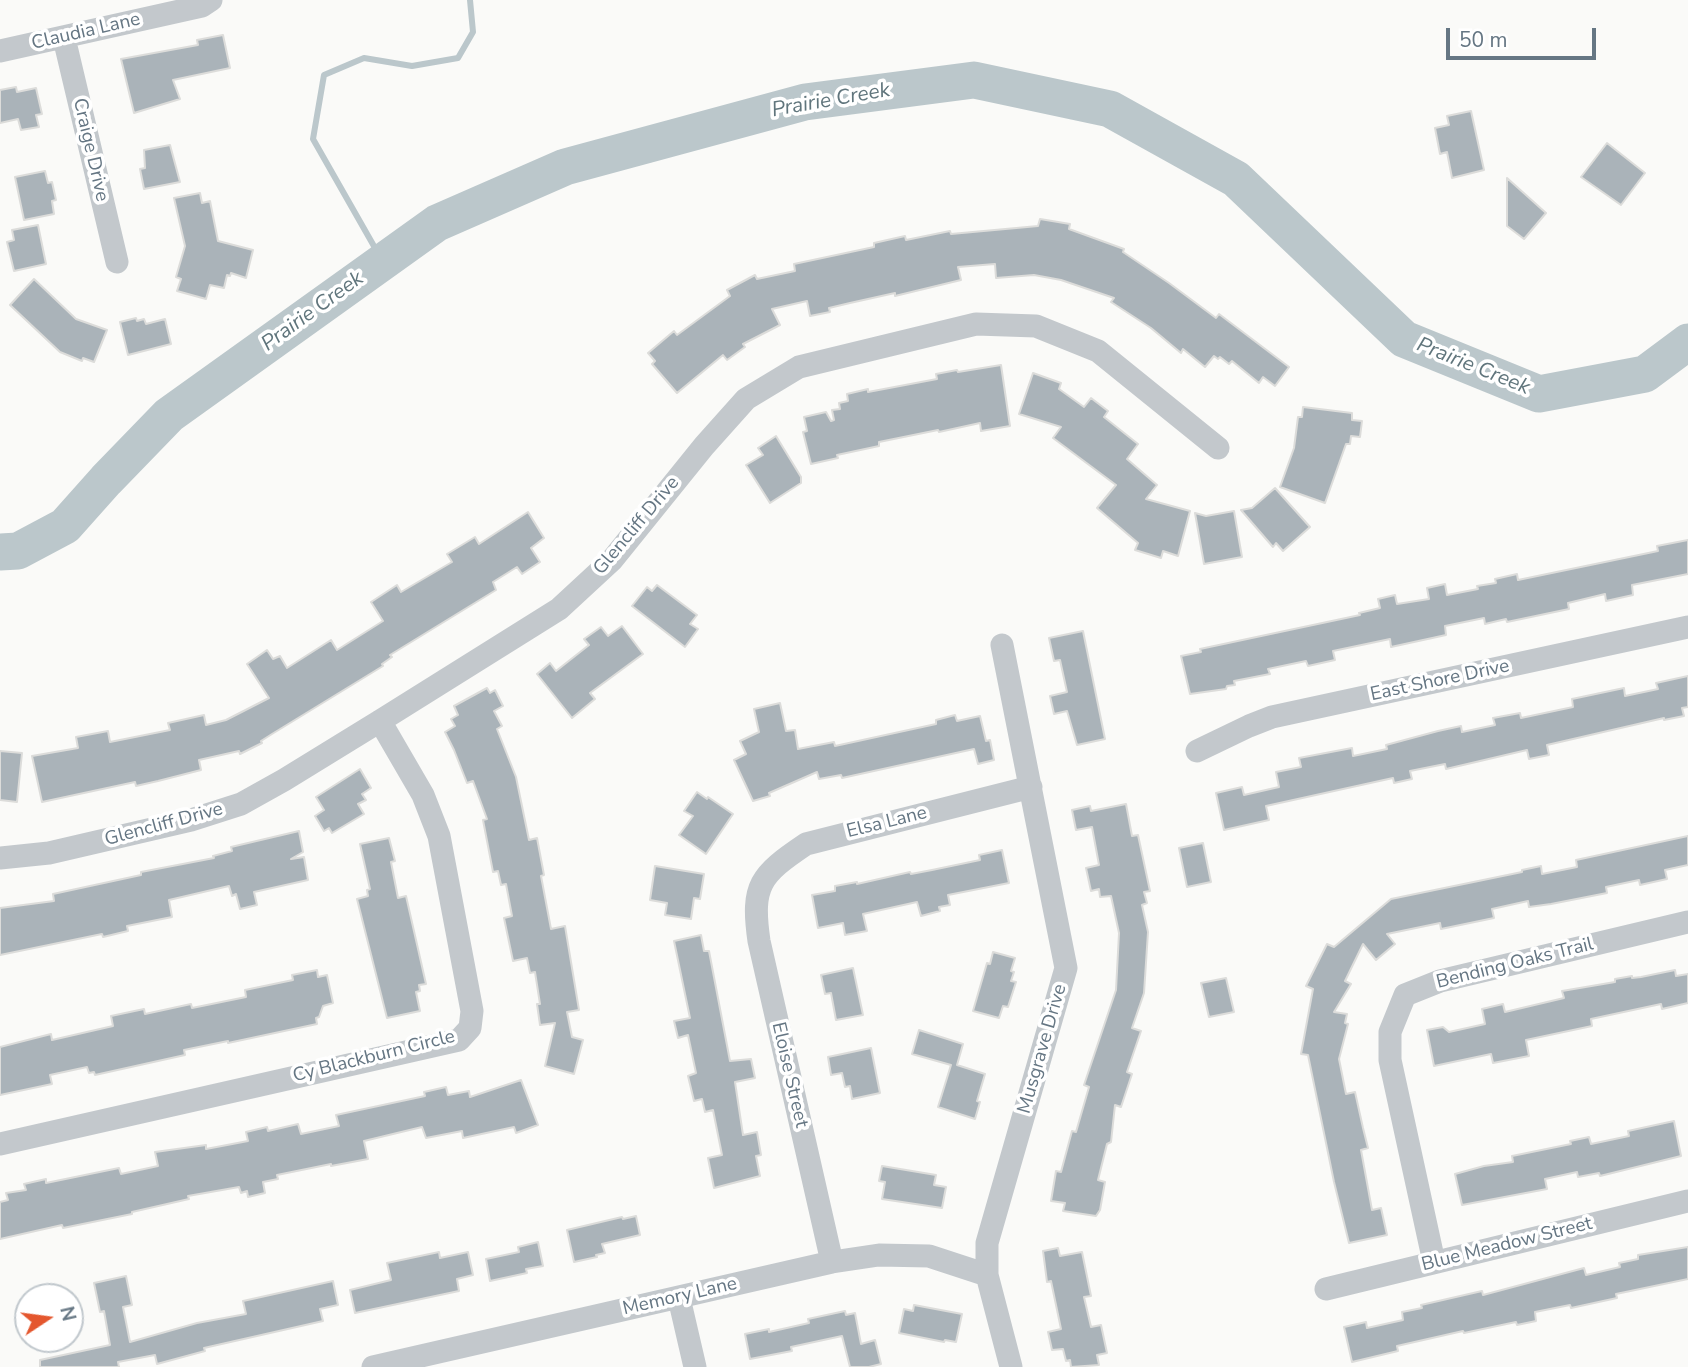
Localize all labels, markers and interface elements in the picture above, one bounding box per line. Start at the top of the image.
street label: Claudia Lane [29,8,143,56]
scale bar [1450,14,1600,58]
text: 50 m [1459,26,1508,54]
water label: Prairie Creek [770,78,892,124]
street label: Craige Drive [67,96,113,204]
water label: Prairie Creek [257,267,369,357]
water label: Prairie Creek [1413,333,1533,401]
street label: Glencliff Drive [589,472,685,580]
street label: East Shore Drive [1368,655,1512,707]
street label: Glencliff Drive [102,798,226,852]
street label: Elsa Lane [844,802,930,844]
street label: Bending Oaks Trail [1434,933,1596,995]
street label: Musgrave Drive [1014,982,1072,1116]
street label: Eloise Street [766,1020,812,1130]
street label: Cy Blackburn Circle [291,1026,457,1088]
street label: Blue Meadow Street [1419,1213,1595,1277]
street label: Memory Lane [621,1273,739,1321]
north arrow [14,1283,84,1353]
text: N [53,1304,82,1324]

